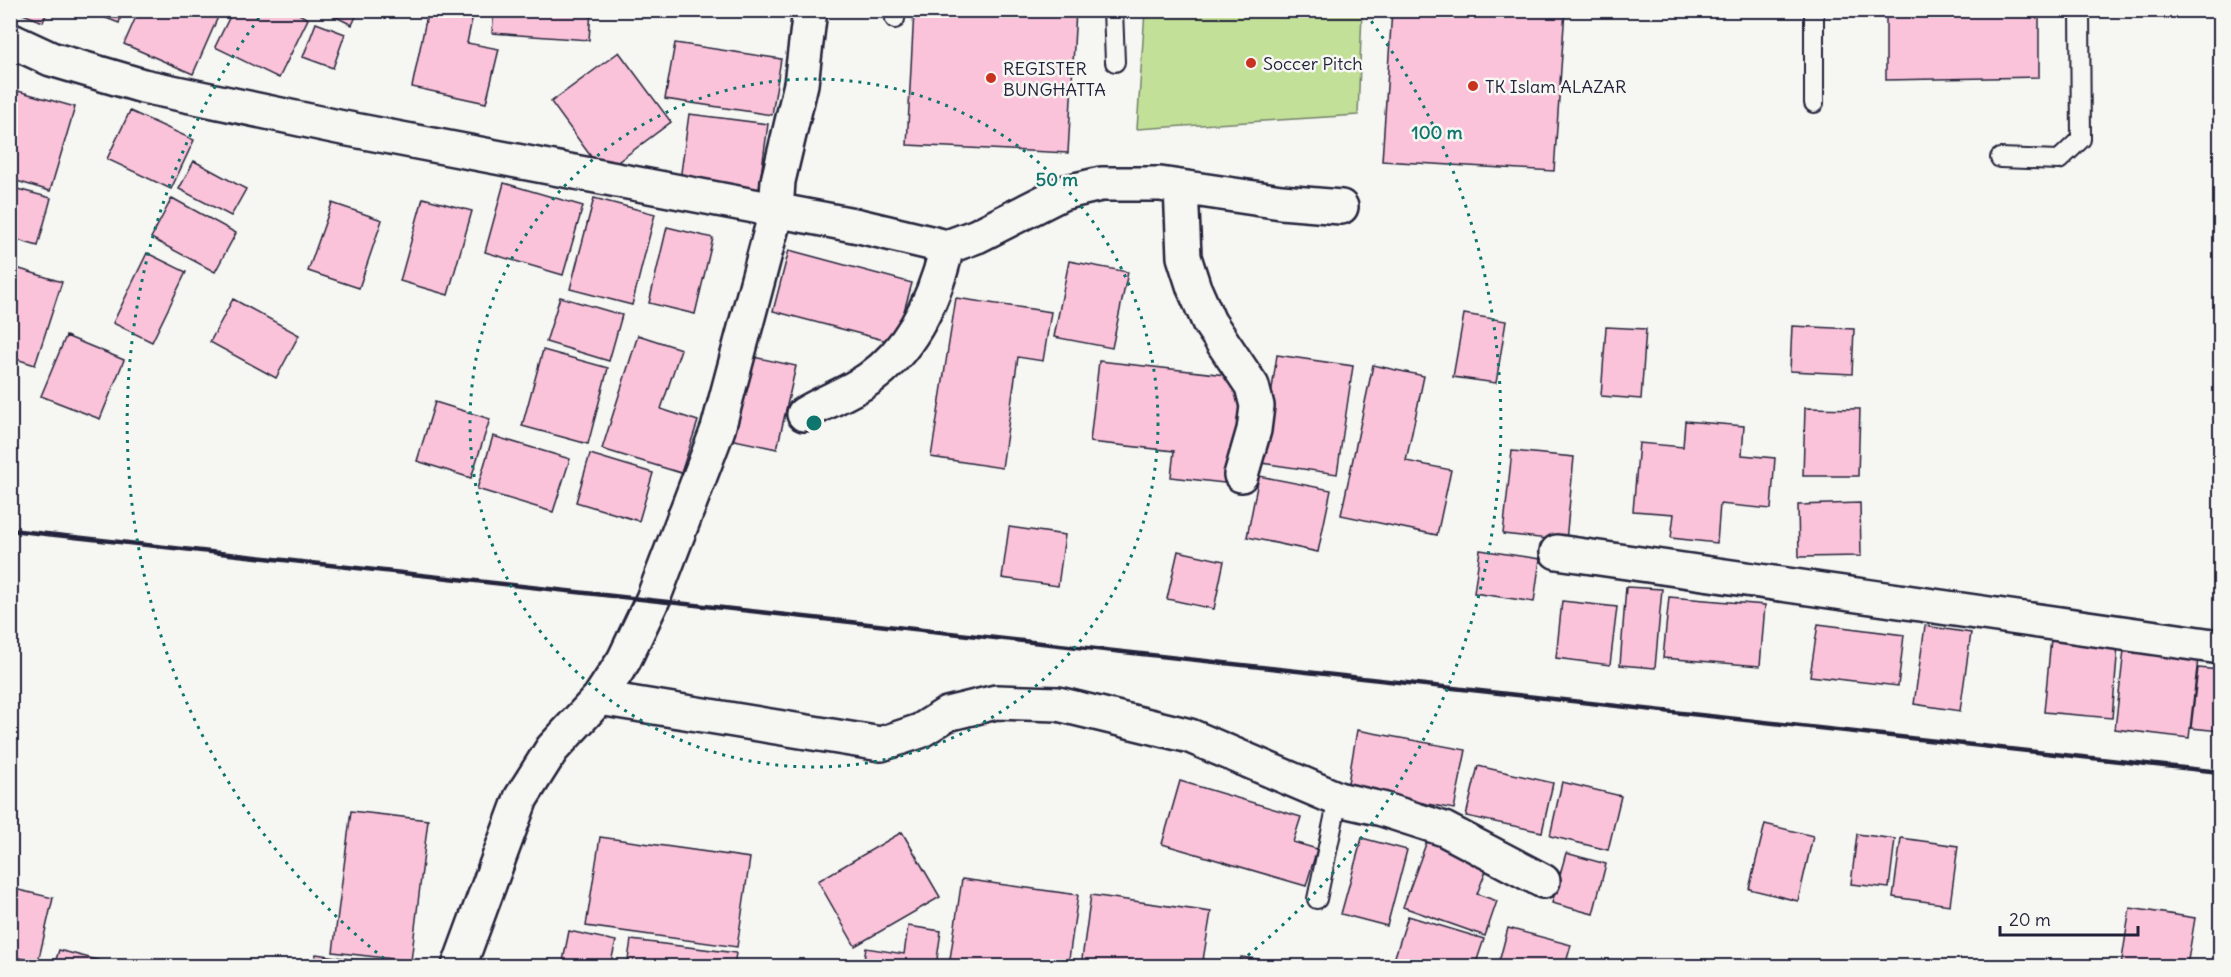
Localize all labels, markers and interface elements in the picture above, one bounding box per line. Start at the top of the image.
place label: Soccer Pitch [1263,52,1363,75]
marker: Soccer Pitch [1244,56,1258,70]
place label: REGISTER BUNGHATTA [1003,57,1106,101]
marker: REGISTER BUNGHATTA [984,71,998,85]
place label: TK Islam ALAZAR [1485,75,1626,98]
marker: TK Islam ALAZAR [1466,79,1480,93]
text: 100 m [1412,121,1463,144]
text: 50 m [1036,168,1078,191]
centre of rings [804,413,824,433]
scale bar [2000,899,2138,937]
text: 20 m [2009,908,2051,931]

